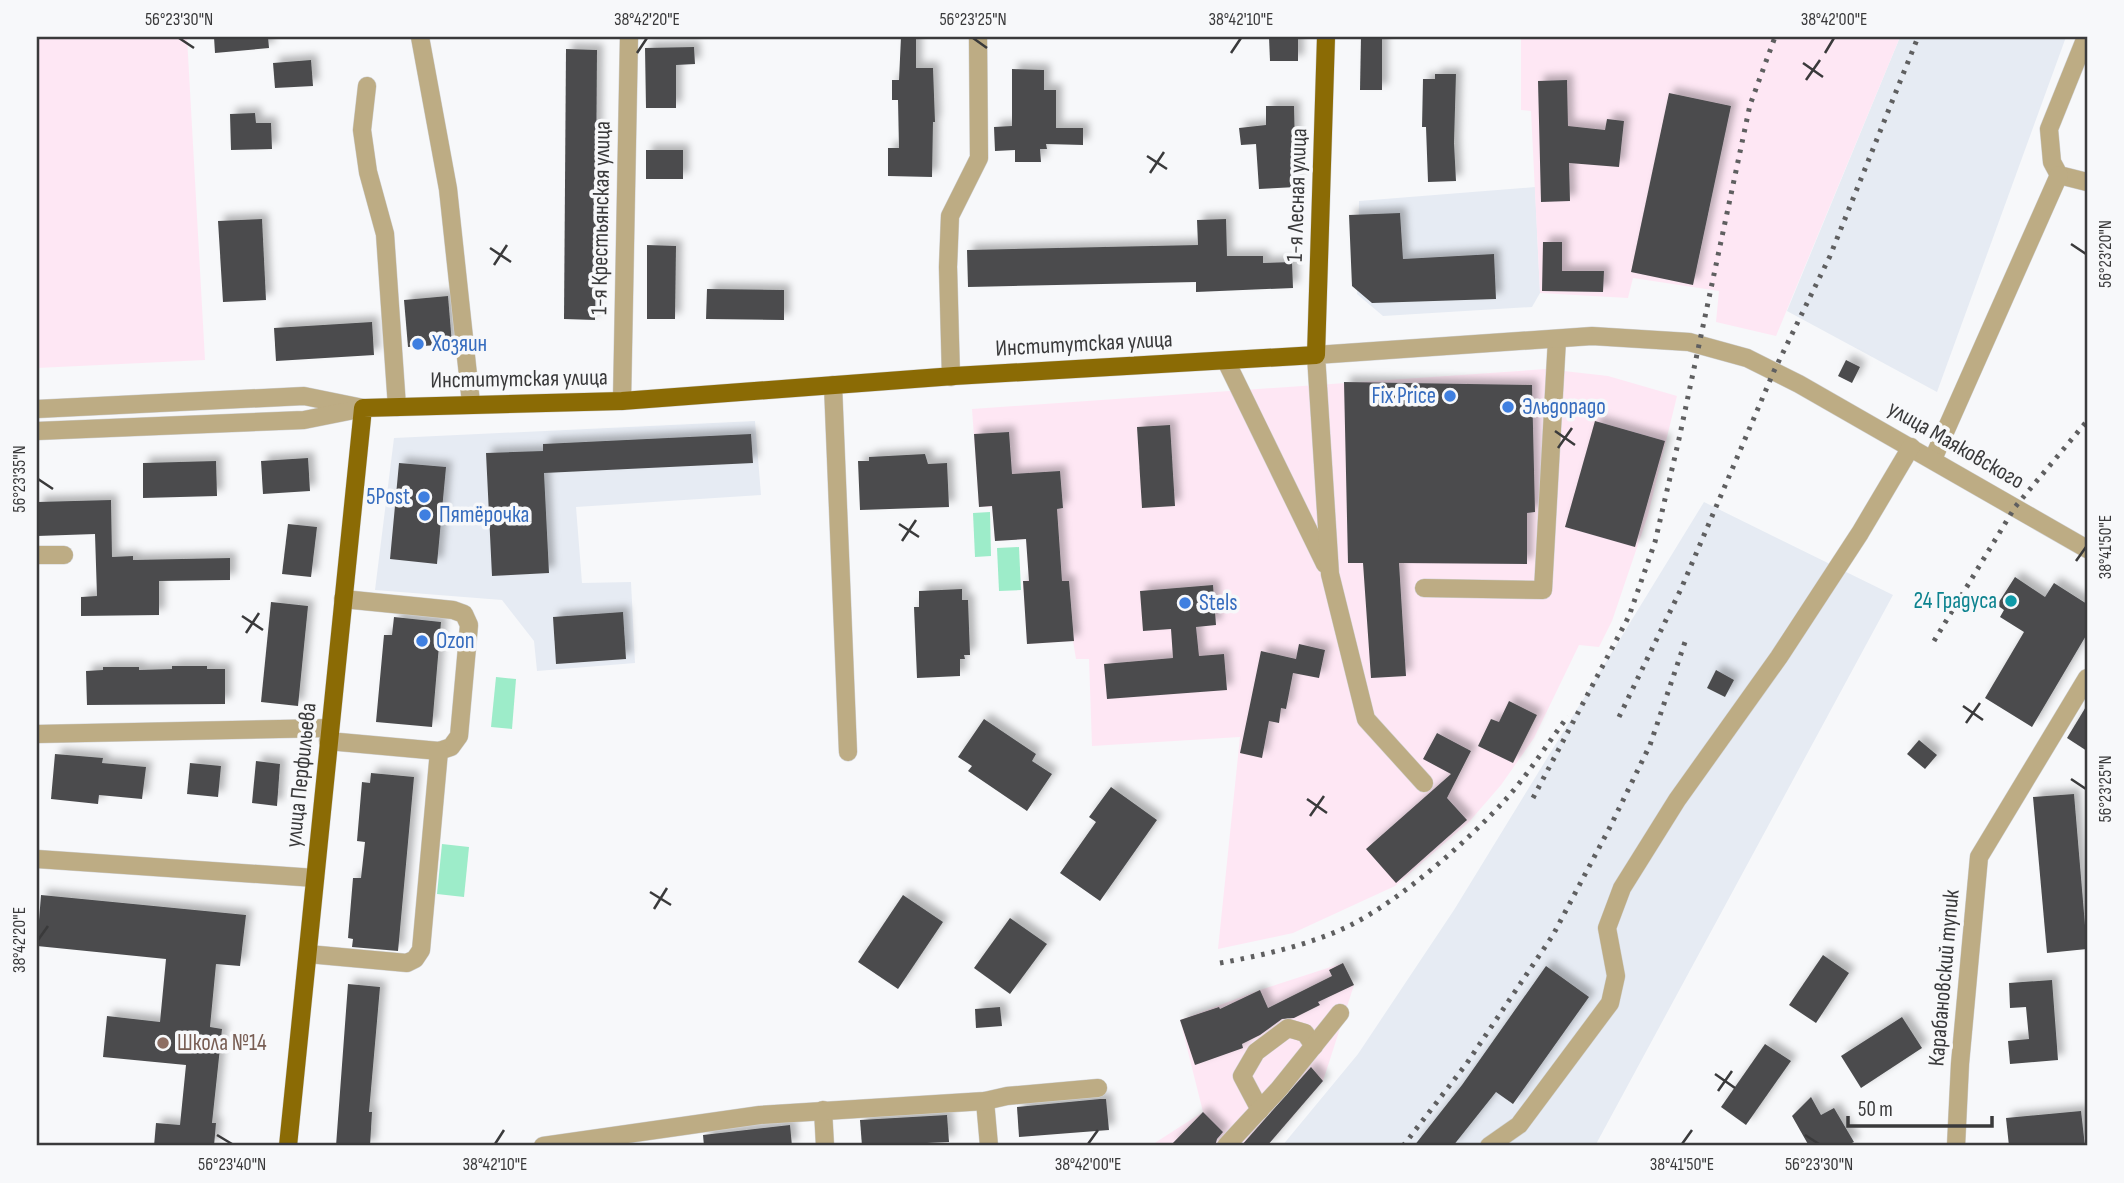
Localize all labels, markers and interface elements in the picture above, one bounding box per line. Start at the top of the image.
text: 56°23'30"N [145,9,213,30]
text: 38°42'20"E [614,9,680,30]
text: 56°23'25"N [939,9,1007,30]
text: 38°42'10"E [1209,9,1273,30]
text: 38°42'00"E [1801,9,1867,30]
street label: 1-я Крестьянская улица [585,121,617,315]
street label: 1-я Лесная улица [1281,128,1313,262]
text: 56°23'20"N [2095,220,2116,288]
street label: Институтская улица [995,325,1173,363]
place label: Хозяин [431,330,487,358]
marker: Хозяин [410,336,426,352]
street label: Институтская улица [430,363,608,395]
place label: Fix Price [1371,382,1436,410]
marker: Fix Price [1442,388,1458,404]
place label: Эльдорадо [1522,393,1606,421]
street label: улица Маяковского [1883,395,2029,495]
marker: Эльдорадо [1500,399,1516,415]
text: 56°23'35"N [9,445,30,513]
place label: 5Post [366,483,410,511]
marker: 5Post [416,489,432,505]
place label: Пятёрочка [439,501,529,529]
marker: Пятёрочка [417,507,433,523]
text: 38°41'50"E [2095,515,2116,579]
place label: 24 Градуса [1913,587,1997,615]
place label: Stels [1199,589,1237,617]
marker: 24 Градуса [2003,593,2019,609]
marker: Stels [1177,595,1193,611]
place label: Ozon [436,627,475,655]
marker: Ozon [414,633,430,649]
street label: улица Перфильева [279,701,323,849]
text: 56°23'25"N [2095,755,2116,823]
street label: Карабановский тупик [1922,888,1966,1067]
text: 38°42'20"E [9,907,30,973]
place label: Школа №14 [177,1029,267,1057]
marker: Школа №14 [155,1035,171,1051]
scale bar [1848,1085,1991,1129]
text: 50 m [1858,1097,1893,1122]
text: 56°23'40"N [198,1154,266,1175]
text: 38°42'10"E [463,1154,527,1175]
text: 38°42'00"E [1055,1154,1121,1175]
text: 38°41'50"E [1650,1154,1714,1175]
text: 56°23'30"N [1785,1154,1853,1175]

